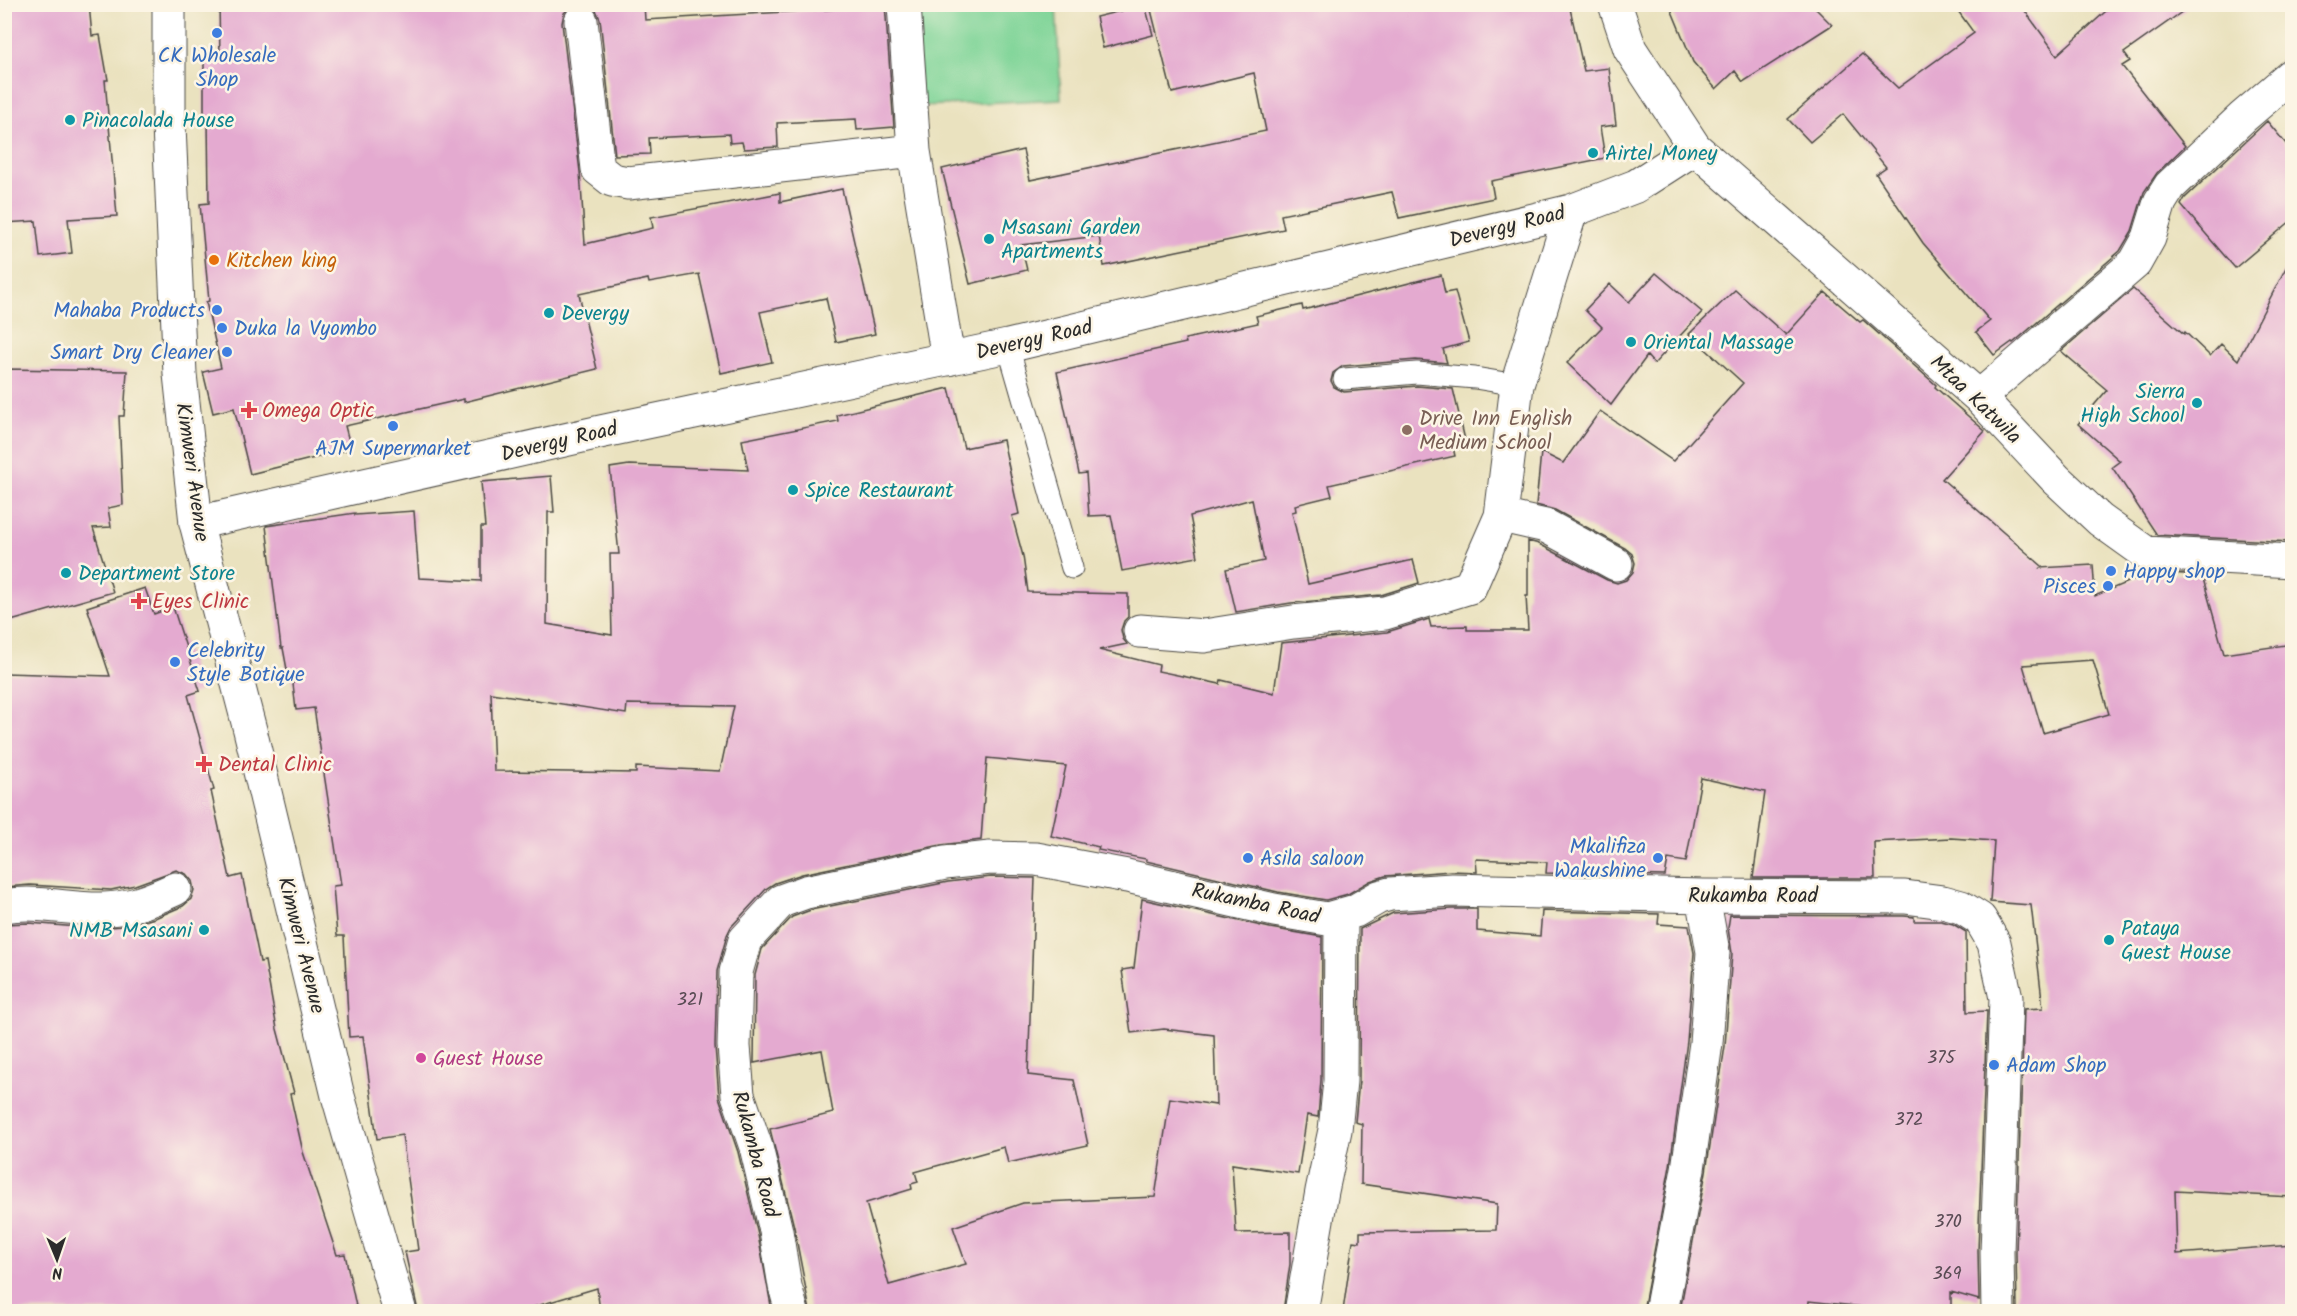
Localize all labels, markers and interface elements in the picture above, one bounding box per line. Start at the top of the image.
marker: CK Wholesale Shop [210,26,224,40]
place label: CK Wholesale Shop [158,40,277,97]
place label: Pinacolada House [82,105,235,138]
marker: Pinacolada House [63,113,77,127]
place label: Airtel Money [1605,138,1718,171]
marker: Airtel Money [1586,146,1600,160]
street label: Devergy Road [1446,197,1569,258]
place label: Msasani Garden Apartments [1001,212,1141,269]
marker: Msasani Garden Apartments [982,232,996,246]
place label: Kitchen king [226,245,337,278]
marker: Kitchen king [207,253,221,267]
place label: Mahaba Products [53,295,205,328]
place label: Devergy [561,298,629,331]
marker: Mahaba Products [210,303,224,317]
marker: Devergy [542,306,556,320]
street label: Devergy Road [973,311,1096,370]
place label: Duka la Vyombo [234,313,377,346]
marker: Duka la Vyombo [215,321,229,335]
place label: Oriental Massage [1643,327,1794,360]
marker: Oriental Massage [1624,335,1638,349]
place label: Smart Dry Cleaner [50,337,216,370]
marker: Smart Dry Cleaner [220,345,234,359]
street label: Mtaa Katwila [1921,347,2029,453]
place label: Sierra High School [2080,376,2185,433]
place label: Omega Optic [262,395,375,428]
marker: Sierra High School [2190,396,2204,410]
street label: Kimweri Avenue [165,401,218,544]
marker: Omega Optic [240,401,258,419]
place label: Drive Inn English Medium School [1419,403,1572,460]
street label: Devergy Road [498,413,621,472]
marker: AJM Supermarket [386,419,400,433]
marker: Drive Inn English Medium School [1400,423,1414,437]
place label: AJM Supermarket [315,433,472,466]
place label: Spice Restaurant [805,475,954,508]
marker: Spice Restaurant [786,483,800,497]
place label: Happy shop [2123,556,2225,589]
place label: Department Store [78,558,236,591]
marker: Happy shop [2104,564,2118,578]
marker: Department Store [59,566,73,580]
place label: Pisces [2043,571,2096,604]
marker: Pisces [2101,579,2115,593]
place label: Eyes Clinic [152,586,249,619]
marker: Eyes Clinic [130,592,148,610]
place label: Celebrity Style Botique [187,635,305,692]
marker: Celebrity Style Botique [168,655,182,669]
place label: Dental Clinic [218,749,332,782]
marker: Dental Clinic [195,755,213,773]
place label: Mkalifiza Wakushine [1554,831,1647,888]
place label: Asila saloon [1260,843,1364,876]
marker: Asila saloon [1241,851,1255,865]
marker: Mkalifiza Wakushine [1651,851,1665,865]
street label: Kimweri Avenue [268,873,334,1018]
street label: Rukamba Road [1189,875,1323,934]
street label: Rukamba Road [1688,880,1819,913]
place label: Pataya Guest House [2121,913,2232,970]
place label: NMB Msasani [69,915,193,948]
marker: NMB Msasani [197,923,211,937]
marker: Pataya Guest House [2102,933,2116,947]
house number: 321 [677,986,703,1015]
place label: Guest House [433,1043,544,1076]
house number: 375 [1927,1044,1956,1073]
place label: Adam Shop [2006,1050,2106,1083]
marker: Guest House [414,1051,428,1065]
marker: Adam Shop [1987,1058,2001,1072]
street label: Rukamba Road [722,1087,787,1222]
house number: 372 [1894,1106,1924,1135]
house number: 370 [1934,1208,1962,1237]
north arrow [27,1229,87,1289]
text: N [52,1260,63,1285]
house number: 369 [1932,1260,1962,1289]

